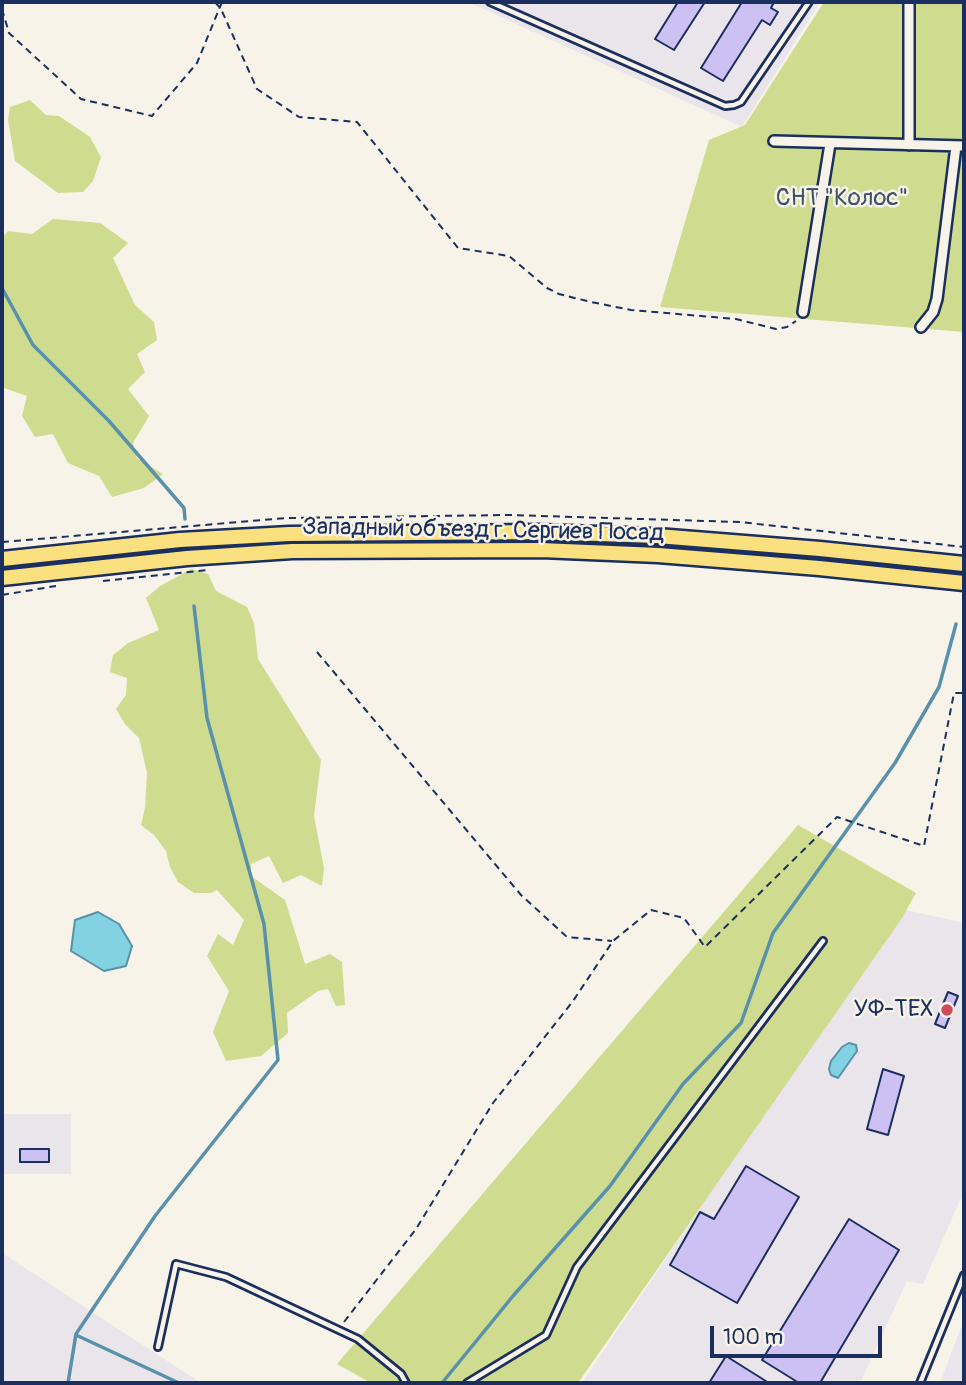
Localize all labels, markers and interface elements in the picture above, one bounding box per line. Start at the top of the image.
park label: СНТ "Колос" [776,185,908,213]
street label: Западный объезд г. Сергиев Посад [302,513,664,549]
place label: УФ-ТЕХ [854,996,933,1024]
marker: УФ-ТЕХ [939,1002,955,1018]
scale bar [714,1312,886,1356]
text: 100 m [723,1324,783,1351]

